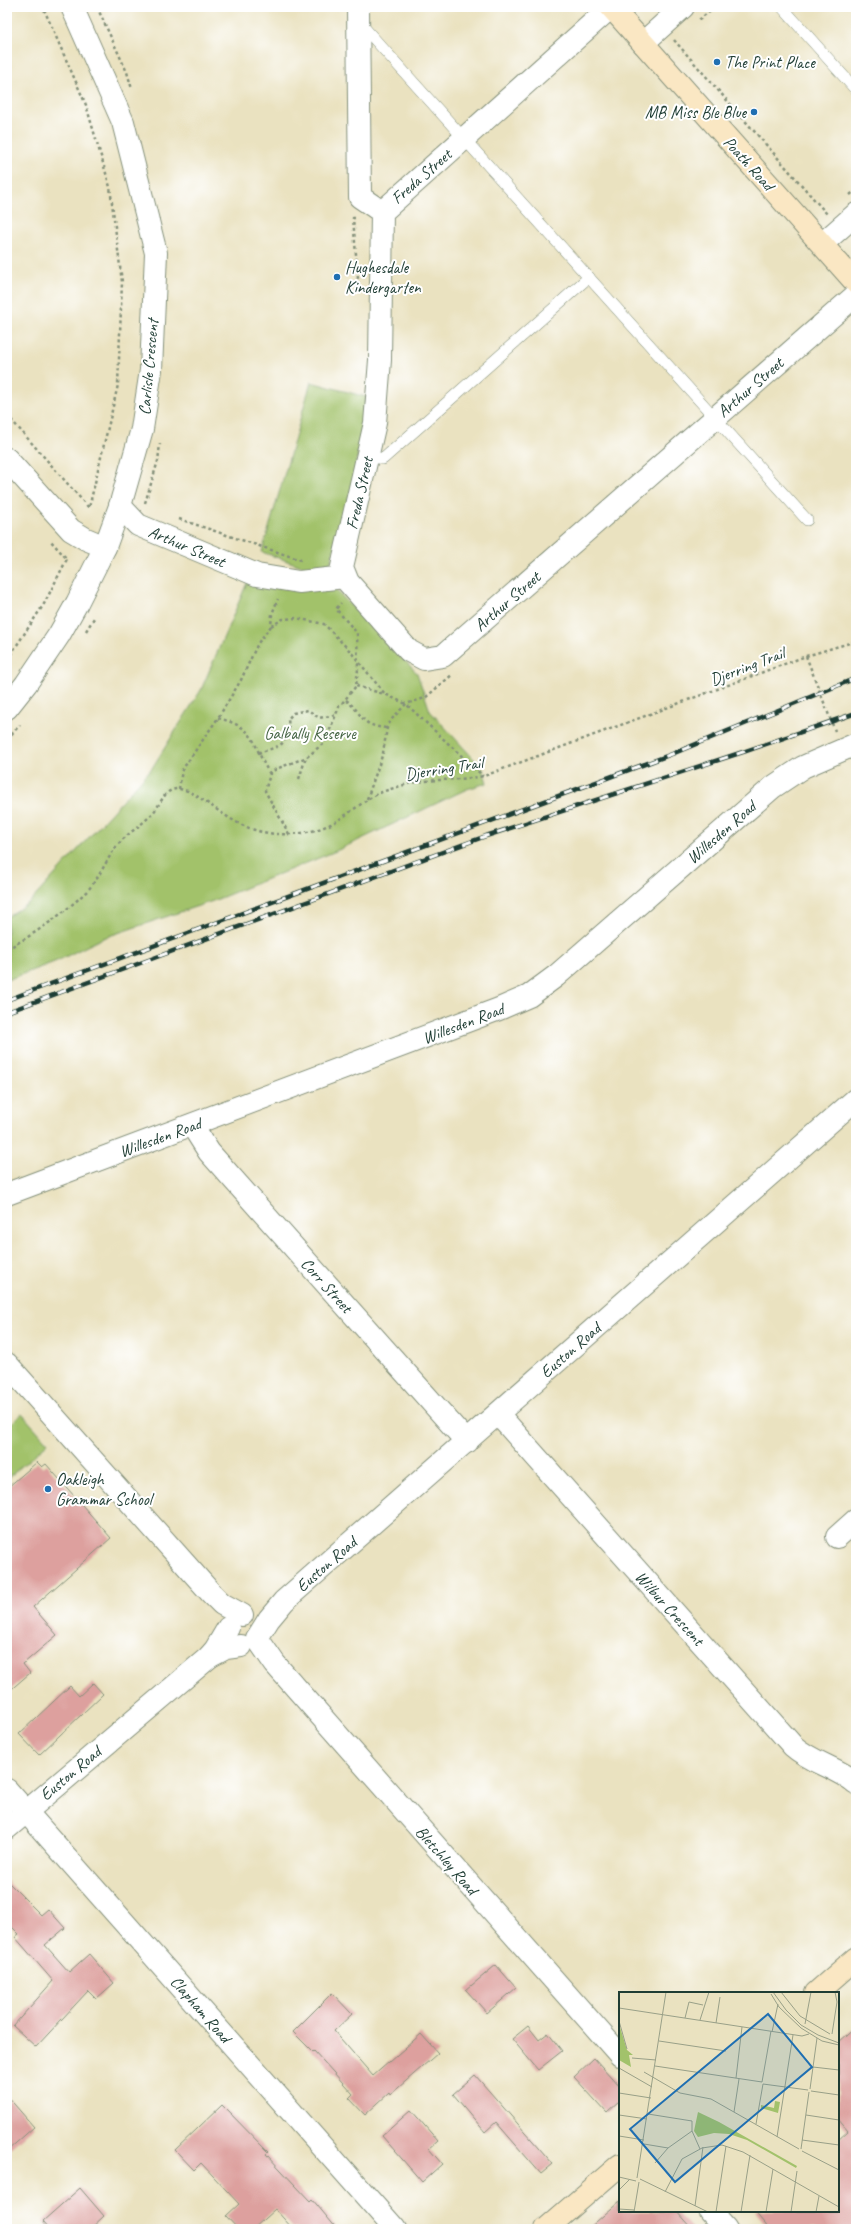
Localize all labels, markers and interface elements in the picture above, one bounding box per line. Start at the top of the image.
place label: The Print Place [725,52,816,73]
marker: The Print Place [712,57,722,67]
place label: MB Miss Ble Blue [645,102,747,123]
marker: MB Miss Ble Blue [749,107,759,117]
street label: Poath Road [719,132,780,197]
street label: Freda Street [387,143,458,208]
place label: Hughesdale Kindergarten [345,257,422,298]
marker: Hughesdale Kindergarten [332,272,342,282]
street label: Carlisle Crescent [134,316,163,416]
street label: Arthur Street [713,351,790,422]
street label: Freda Street [341,453,379,531]
street label: Arthur Street [145,521,230,573]
street label: Arthur Street [470,565,547,636]
street label: Djerring Trail [707,642,790,690]
park label: Galbally Reserve [264,723,357,744]
street label: Djerring Trail [404,752,487,785]
street label: Willesden Road [682,795,762,868]
street label: Willesden Road [420,998,509,1049]
street label: Willesden Road [116,1112,206,1162]
street label: Corr Street [296,1253,358,1319]
street label: Euston Road [536,1317,607,1382]
place label: Oakleigh Grammar School [56,1469,155,1510]
marker: Oakleigh Grammar School [43,1484,53,1494]
street label: Euston Road [292,1531,363,1596]
street label: Wilbur Crescent [631,1567,710,1652]
street label: Euston Road [35,1740,107,1805]
street label: Bletchley Road [411,1821,484,1901]
street label: Clapham Road [166,1971,238,2050]
inset map [619,1992,839,2212]

